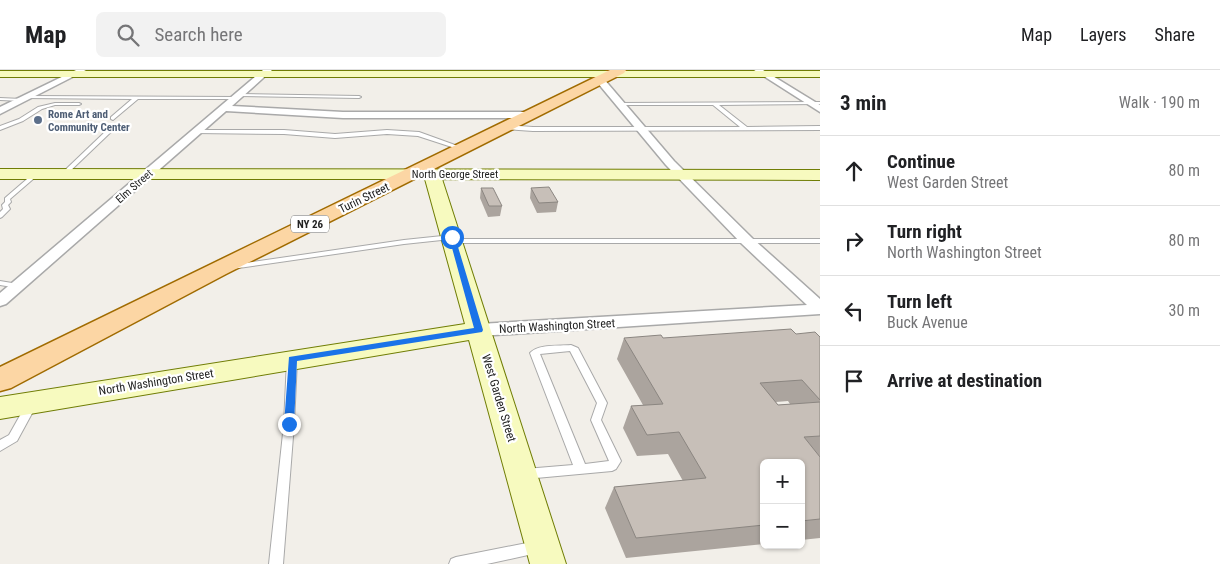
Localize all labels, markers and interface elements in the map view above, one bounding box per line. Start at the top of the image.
search box [96,12,446,57]
text: Map [25,21,66,49]
icon: search [114,21,142,49]
text: Search here [154,23,243,46]
text: Map [1021,24,1052,45]
text: Layers [1080,24,1127,45]
text: Share [1155,24,1195,45]
text: 3 min [840,91,887,115]
text: Walk · 190 m [1119,93,1200,112]
place label: Rome Art and Community Center [48,108,130,134]
marker: Rome Art and Community Center [32,114,44,126]
text: Continue [887,150,955,173]
icon: ahead [840,157,868,185]
text: 80 m [1168,161,1200,180]
street label: Elm Street [113,167,155,206]
street label: North George Street [412,168,498,181]
text: West Garden Street [887,173,1008,192]
street label: Turin Street [336,180,392,216]
road number: NY 26 [291,216,329,232]
text: Turn right [887,220,962,243]
route start [441,226,464,249]
icon: right [840,227,868,255]
text: 80 m [1168,231,1200,250]
text: North Washington Street [887,243,1042,262]
text: Turn left [887,290,952,313]
icon: left [840,297,868,325]
text: 30 m [1168,301,1200,320]
text: Buck Avenue [887,313,968,332]
street label: North Washington Street [499,316,616,336]
street label: West Garden Street [479,352,519,444]
street label: North Washington Street [98,366,215,398]
icon: arrive [840,367,868,395]
text: Arrive at destination [887,369,1042,392]
route end [278,413,301,436]
map controls [760,459,805,549]
button: + [760,459,805,504]
button: − [760,504,805,549]

